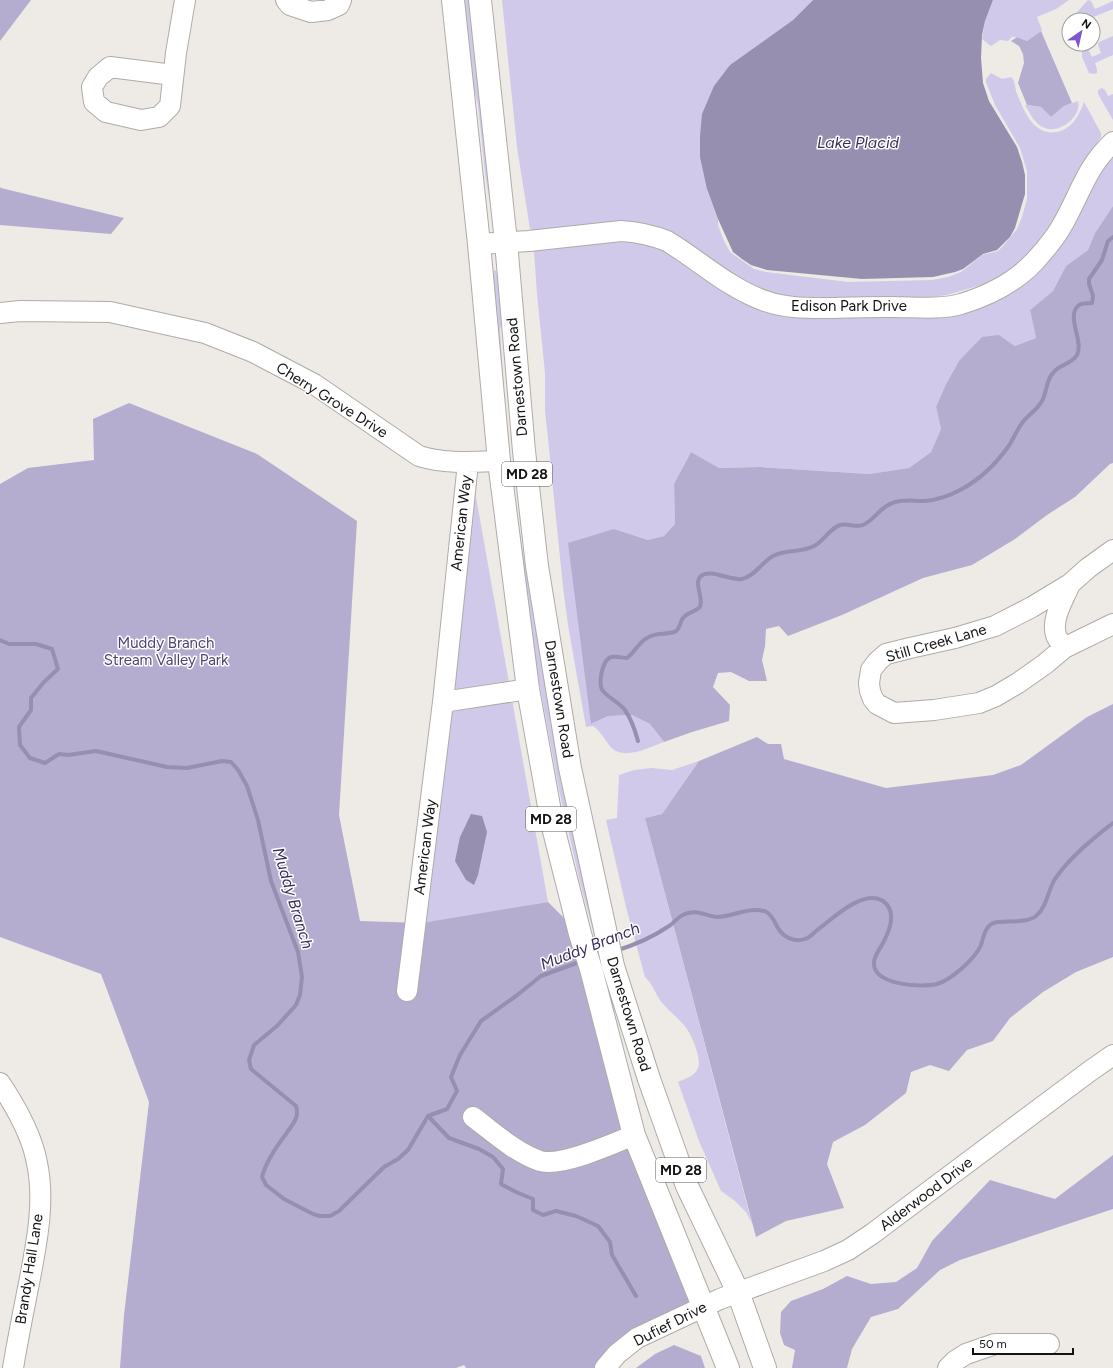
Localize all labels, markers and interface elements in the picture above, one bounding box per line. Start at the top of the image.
north arrow [1061,12,1101,52]
text: N [1079,16,1093,32]
water label: Lake Placid [817,133,900,152]
street label: Edison Park Drive [791,297,907,315]
street label: Darnestown Road [503,317,531,437]
street label: Cherry Grove Drive [273,358,391,442]
road number: MD 28 [502,462,552,486]
street label: American Way [447,474,475,572]
street label: Still Creek Lane [884,620,988,666]
park label: Muddy Branch Stream Valley Park [104,634,229,669]
street label: Darnestown Road [541,639,577,759]
street label: American Way [410,798,440,896]
road number: MD 28 [526,807,576,831]
water label: Muddy Branch [269,845,317,951]
water label: Muddy Branch [538,918,642,974]
street label: Darnestown Road [603,954,655,1074]
street label: Alderwood Drive [876,1153,976,1235]
road number: MD 28 [656,1158,706,1182]
street label: Brandy Hall Lane [11,1212,47,1326]
street label: Dufief Drive [630,1298,710,1350]
scale bar [973,1330,1073,1356]
text: 50 m [979,1337,1007,1351]

